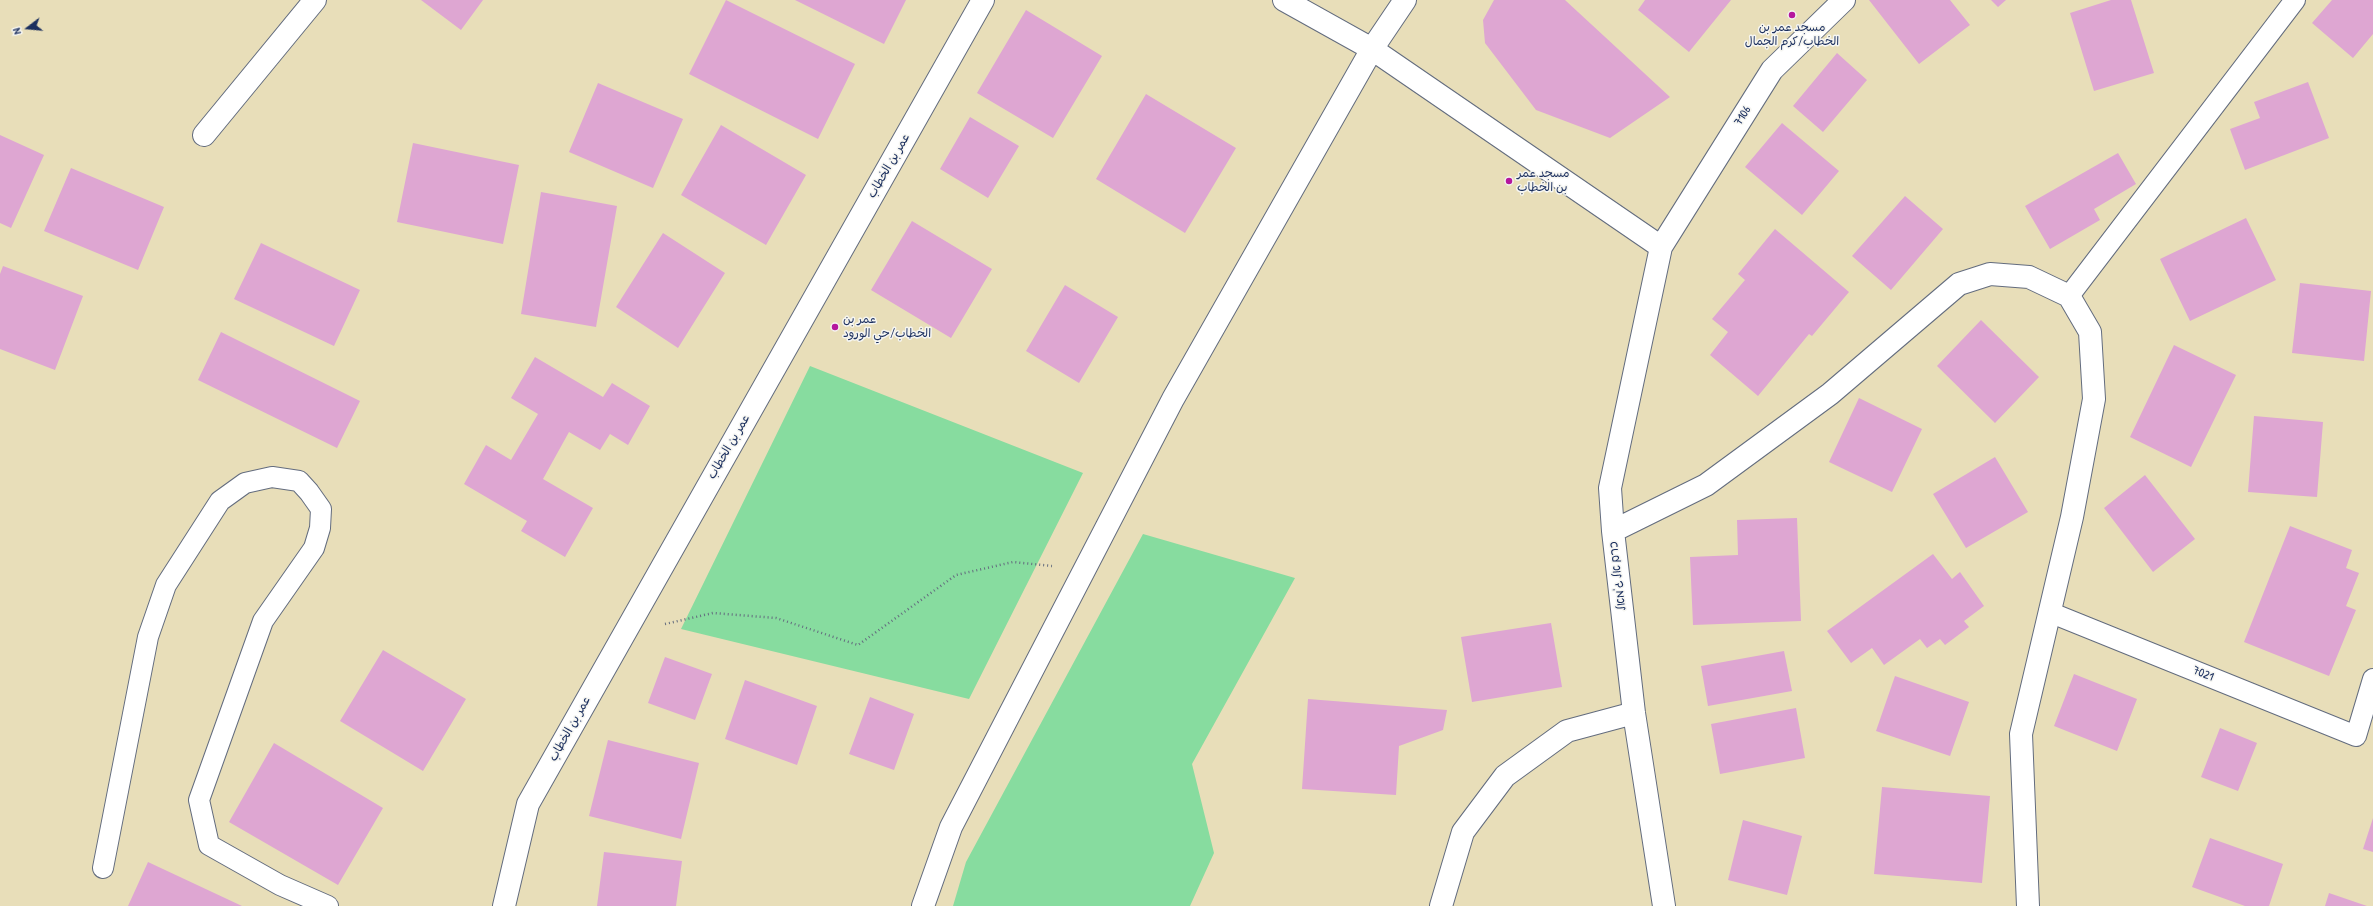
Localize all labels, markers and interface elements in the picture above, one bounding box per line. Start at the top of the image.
north arrow [8,8,48,48]
marker: مسجد عمر بن الخطاب/كرم الجمال [1787,10,1797,20]
place label: مسجد عمر بن الخطاب/كرم الجمال [1745,21,1839,49]
text: N [9,27,24,36]
street label: 7106 [1731,104,1755,128]
street label: عمر بن الخطاب [865,131,913,201]
place label: مسجد عمر بن الخطاب [1517,167,1569,195]
marker: مسجد عمر بن الخطاب [1504,176,1514,186]
place label: عمر بن الخطاب/حي الورود [843,313,931,341]
marker: عمر بن الخطاب/حي الورود [830,322,840,332]
street label: عمر بن الخطاب [705,412,753,482]
street label: כרם אל ג'מאל [1607,541,1629,611]
street label: 7021 [2190,663,2216,685]
street label: عمر بن الخطاب [546,694,594,764]

